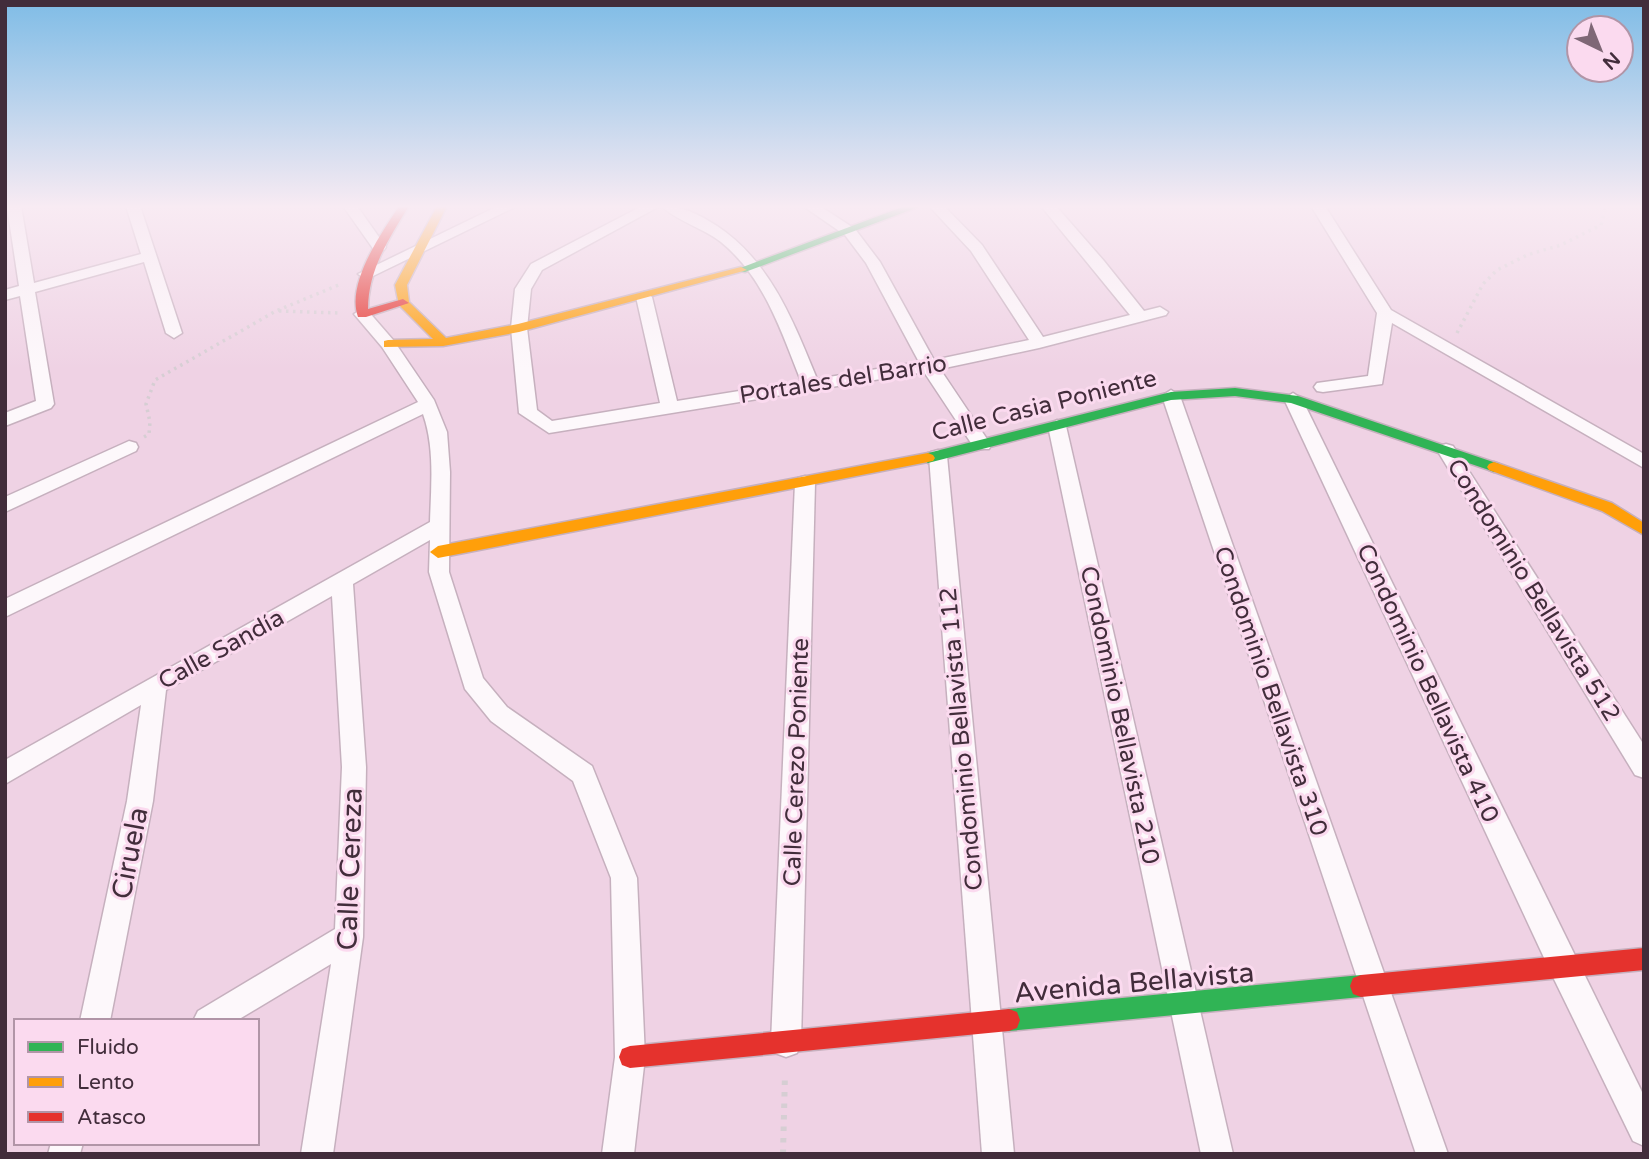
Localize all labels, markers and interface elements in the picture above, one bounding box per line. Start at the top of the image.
north arrow [1565,14,1635,84]
text: N [1598,47,1624,74]
street label: Portales del Barrio [737,349,949,410]
street label: Calle Casia Poniente [929,363,1160,447]
street label: Condominio Bellavista 512 [1441,454,1626,727]
street label: Condominio Bellavista 410 [1350,539,1505,827]
street label: Condominio Bellavista 310 [1207,543,1334,840]
street label: Condominio Bellavista 210 [1074,563,1165,867]
street label: Condominio Bellavista 112 [934,586,989,892]
street label: Calle Sandía [153,603,289,696]
street label: Calle Cerezo Poniente [778,637,815,887]
street label: Calle Cereza [330,787,370,951]
street label: Ciruela [104,804,156,902]
street label: Avenida Bellavista [1012,956,1256,1010]
legend [14,1019,259,1145]
text: Fluido [77,1035,139,1060]
text: Lento [77,1070,134,1095]
text: Atasco [77,1105,146,1130]

